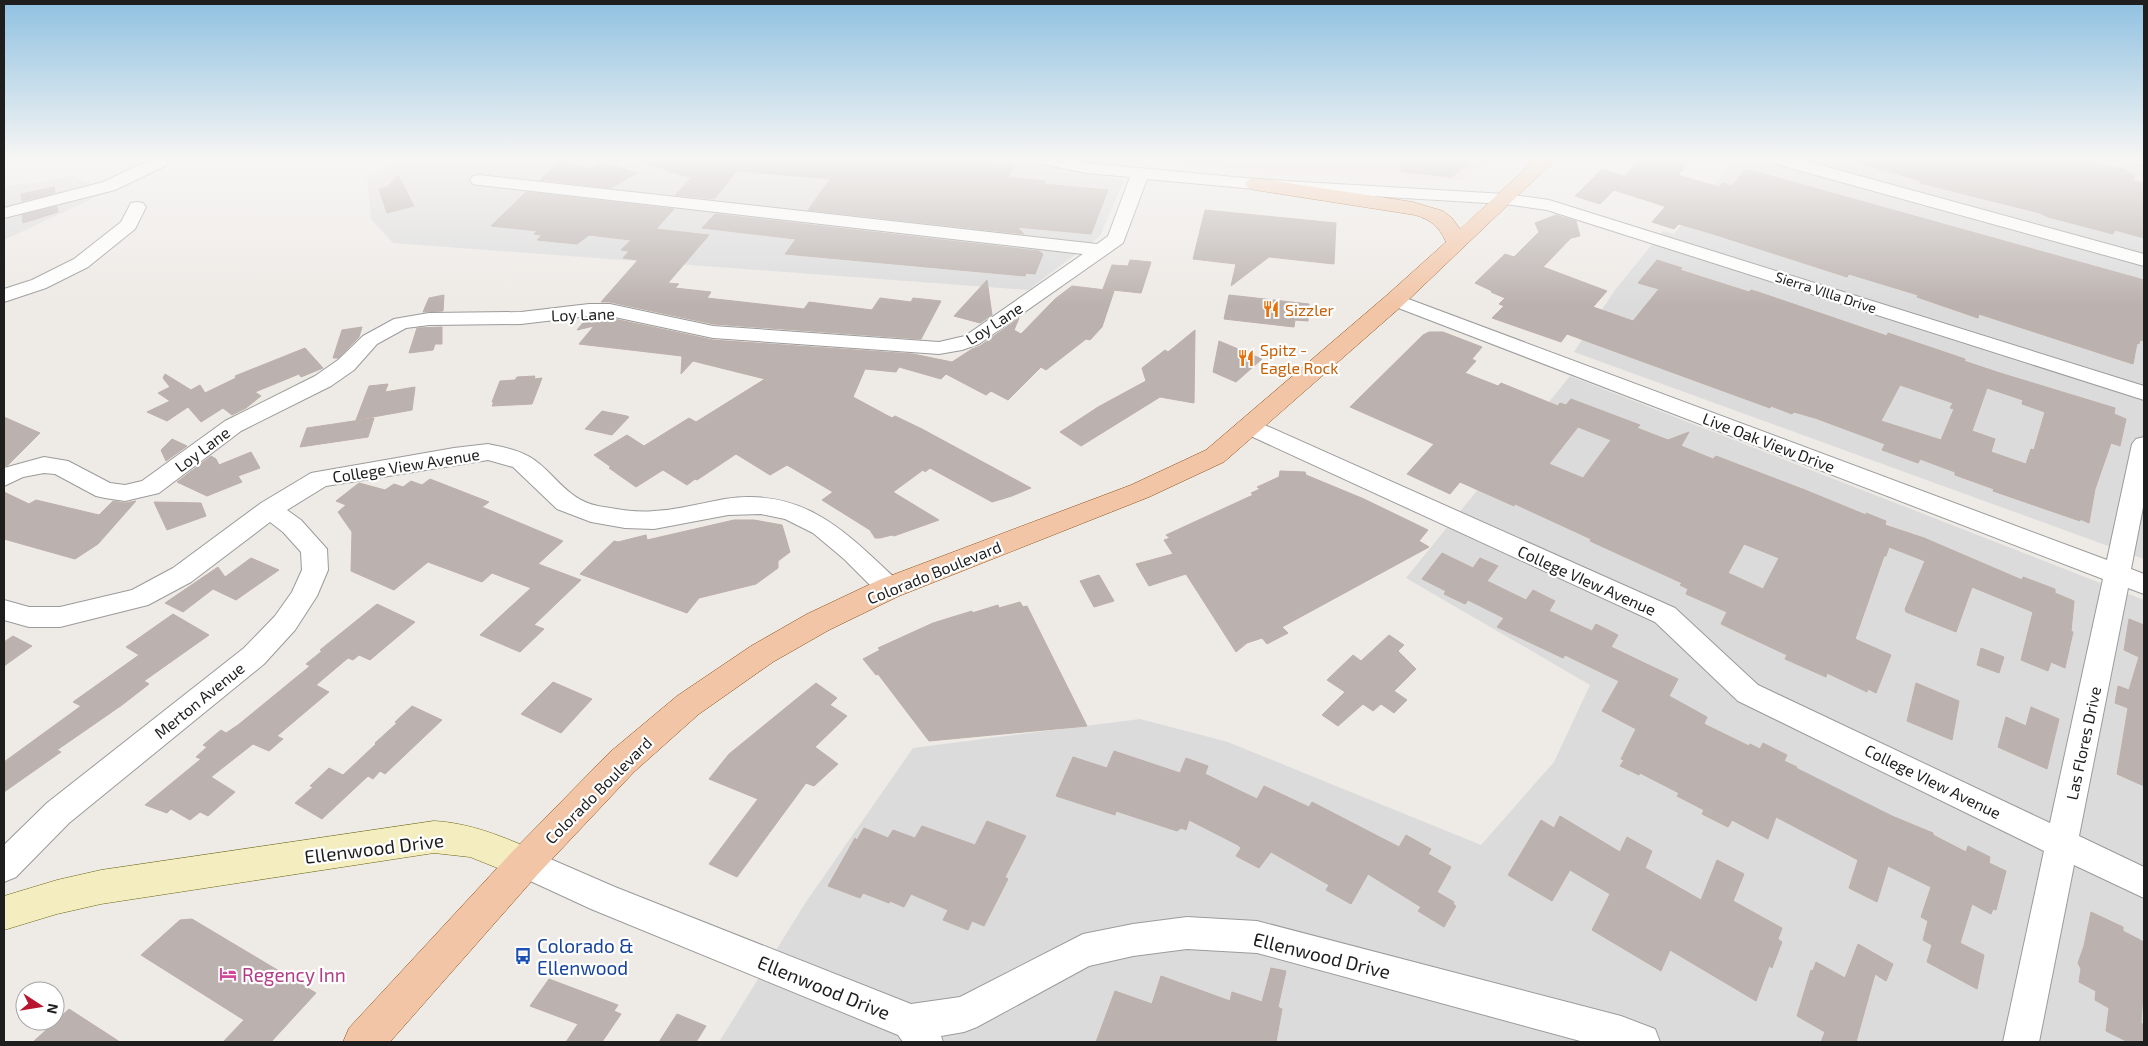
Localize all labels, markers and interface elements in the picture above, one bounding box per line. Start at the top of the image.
street label: Sierra VIlla Drive [1773,268,1879,316]
street label: Loy Lane [962,298,1026,348]
restaurant icon: Sizzler [1261,299,1281,319]
place label: Sizzler [1285,300,1335,319]
street label: Loy Lane [551,303,615,325]
place label: Spitz - Eagle Rock [1260,340,1338,377]
restaurant icon: Spitz - Eagle Rock [1236,348,1256,368]
street label: Live Oak View Drive [1700,408,1838,476]
street label: Loy Lane [171,422,233,476]
street label: College View Avenue [331,444,481,486]
street label: Colorado Boulevard [864,536,1004,608]
street label: College VIew Avenue [1515,541,1659,619]
street label: Merton Avenue [150,658,248,742]
street label: Las Flores Drive [2062,684,2104,802]
street label: Colorado Boulevard [541,733,655,847]
street label: College VIew Avenue [1862,740,2004,822]
street label: Ellenwood Drive [303,828,445,868]
street label: Ellenwood Drive [1251,927,1393,983]
place label: Colorado & Ellenwood [537,934,634,979]
bus stop icon: Colorado & Ellenwood [513,946,533,966]
street label: Ellenwood Drive [755,950,893,1024]
place label: Regency Inn [242,963,346,986]
hotel icon: Regency Inn [218,964,238,984]
north arrow [15,981,65,1031]
text: N [44,1002,63,1016]

